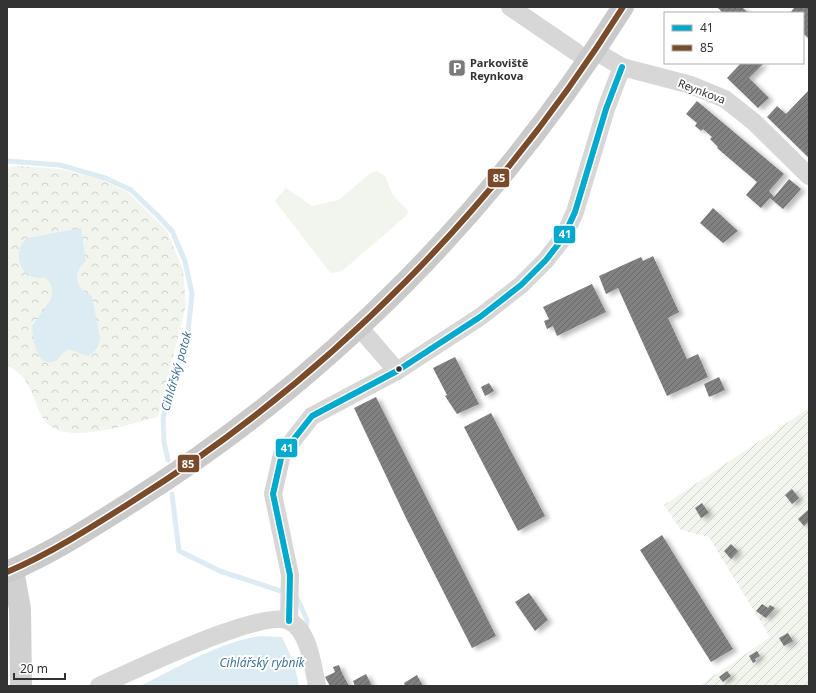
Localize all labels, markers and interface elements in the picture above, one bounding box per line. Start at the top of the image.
legend [664,12,804,64]
text: 41 [700,19,714,36]
text: 85 [700,39,714,56]
place label: Parkoviště Reynkova [470,55,529,83]
parking icon: Parkoviště Reynkova [447,58,467,78]
street label: Reynkova [676,75,728,107]
line badge: 85 [487,168,510,188]
text: 85 [493,170,505,185]
line badge: 41 [553,225,576,244]
text: 41 [559,226,571,241]
water label: Cihlářský potok [157,328,196,413]
unlabelled marker [394,364,404,374]
line badge: 41 [275,438,298,458]
text: 41 [281,440,293,455]
line badge: 85 [177,454,200,473]
text: 85 [182,456,194,471]
water label: Cihlářský rybník [220,654,306,671]
scale bar [14,655,65,681]
text: 20 m [20,660,48,677]

